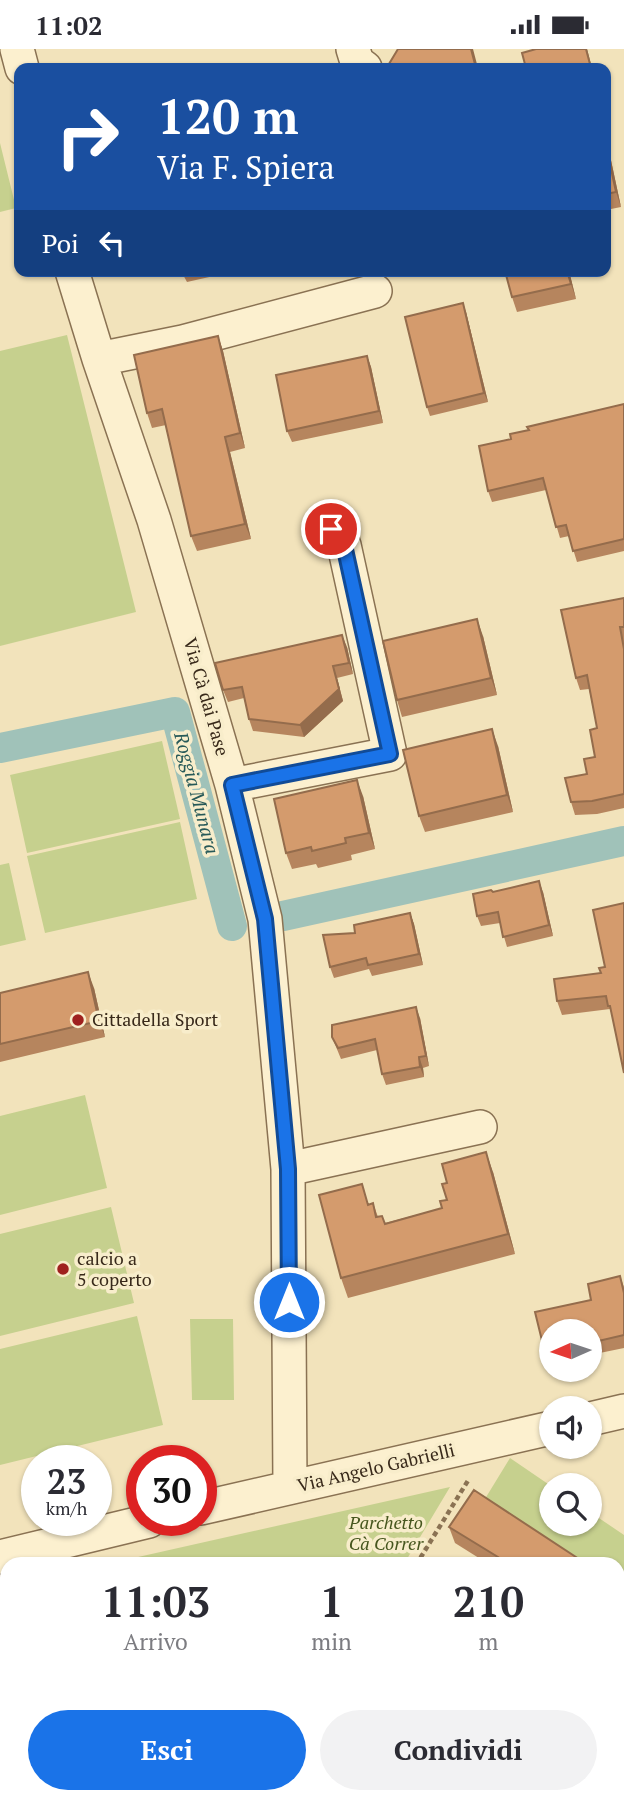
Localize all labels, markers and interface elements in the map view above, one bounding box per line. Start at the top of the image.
text: 11:02 [35,8,103,42]
text: 120 m [157,83,299,148]
icon: right [42,91,133,182]
text: Via F. Spiera [157,146,335,188]
icon: left [93,224,131,262]
text: Poi [42,226,79,260]
pin [301,499,361,559]
icon: arrive [312,510,350,548]
street label: Via Cà dai Pase [179,635,235,759]
water label: Roggia Munara [169,728,226,857]
place label: Cittadella Sport [92,1007,218,1031]
marker: Cittadella Sport [70,1012,86,1028]
place label: calcio a 5 coperto [77,1246,152,1291]
marker: calcio a 5 coperto [55,1261,71,1277]
position arrow [252,1265,326,1339]
north arrow [539,1319,602,1383]
map controls [539,1319,602,1536]
button: sound [539,1396,602,1459]
street label: Via Angelo Gabrielli [295,1437,457,1497]
speed limit sign: 30 [126,1445,217,1536]
text: 23 [47,1458,86,1504]
button: search [539,1473,602,1536]
text: km/h [46,1496,87,1520]
park label: Parchetto Cà Correr [348,1510,424,1555]
text: 11:03 [101,1573,210,1629]
text: 1 [320,1573,343,1629]
text: 210 [453,1573,524,1629]
text: Arrivo [124,1626,188,1657]
text: min [311,1626,352,1657]
text: m [478,1626,498,1657]
button: Esci [28,1710,306,1790]
button: Condividi [320,1710,597,1790]

